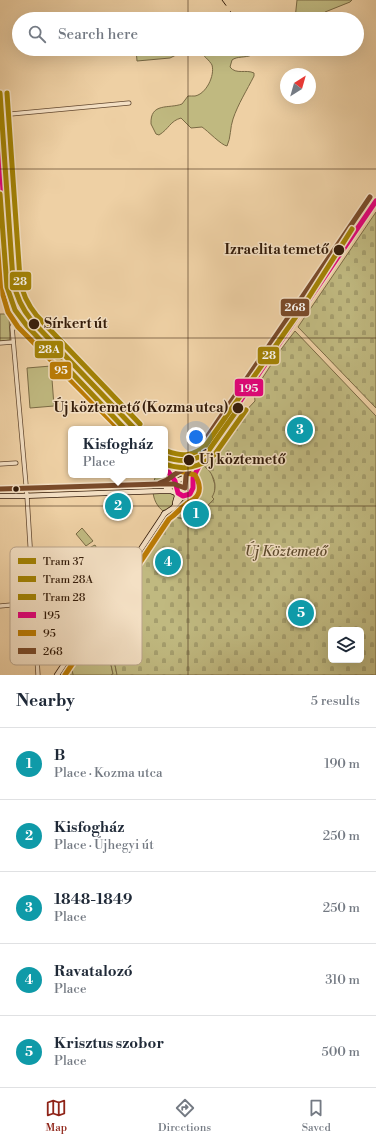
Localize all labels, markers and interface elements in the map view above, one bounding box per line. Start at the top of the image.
search box [12,12,364,56]
icon: search [26,23,48,45]
text: Search here [58,25,138,44]
north arrow [280,68,316,104]
place label: Izraelita temető [225,241,330,259]
marker: Izraelita temető [332,243,346,257]
line badge: 28 [9,271,32,291]
text: 28 [13,275,27,289]
line badge: 268 [280,298,310,317]
text: 268 [285,301,305,315]
place label: Sírkert út [44,315,108,333]
marker: Sírkert út [27,317,41,331]
line badge: 28A [34,340,64,359]
text: 28A [38,343,61,357]
line badge: 28 [257,346,280,365]
text: 28 [262,349,276,363]
line badge: 95 [49,361,72,380]
text: 95 [54,364,68,378]
line badge: 195 [234,378,264,397]
text: 195 [240,382,259,396]
place label: Új köztemető (Kozma utca) [53,397,228,417]
marker: Új köztemető (Kozma utca) [231,401,245,415]
pin: 3 [287,415,313,445]
popup [68,426,168,478]
your location [186,427,206,447]
text: Kisfogház [83,435,153,454]
place label: Új köztemető [199,449,286,469]
marker: Új köztemető [182,453,196,467]
text: Place [83,454,115,470]
unlabelled marker [11,484,21,494]
pin: 2 [105,491,131,521]
pin: 1 [183,499,209,529]
park label: Új Köztemető [245,541,329,561]
legend [10,547,142,665]
pin: 4 [155,547,181,577]
text: Tram 37 [43,555,84,569]
text: Tram 28A [43,573,93,587]
text: Tram 28 [43,591,86,605]
pin: 5 [288,598,314,628]
text: 195 [43,609,60,623]
text: 95 [43,627,56,641]
map controls [328,627,364,663]
button: layers [328,627,364,663]
text: 268 [43,645,63,659]
text: Nearby [16,690,75,712]
text: 5 results [311,693,360,709]
text: B [54,746,65,765]
text: 1 [26,756,32,772]
text: 190 m [324,756,360,772]
text: Place · Kozma utca [54,765,163,781]
text: Kisfogház [54,818,124,837]
text: 2 [25,828,33,844]
text: 250 m [323,828,360,844]
text: Place · Újhegyi út [54,837,154,853]
text: 1848-1849 [54,890,133,909]
text: 3 [25,900,33,916]
text: 250 m [323,900,360,916]
text: Place [54,909,86,925]
text: Ravatalozó [54,962,133,981]
text: 4 [25,972,33,988]
text: 310 m [325,972,360,988]
text: Place [54,981,86,997]
text: Krisztus szobor [54,1034,164,1053]
text: 5 [25,1044,33,1060]
text: 500 m [322,1044,360,1060]
text: Place [54,1053,86,1069]
tab: Map [45,1097,67,1135]
tab: Directions [158,1097,211,1135]
tab: Saved [302,1097,331,1135]

